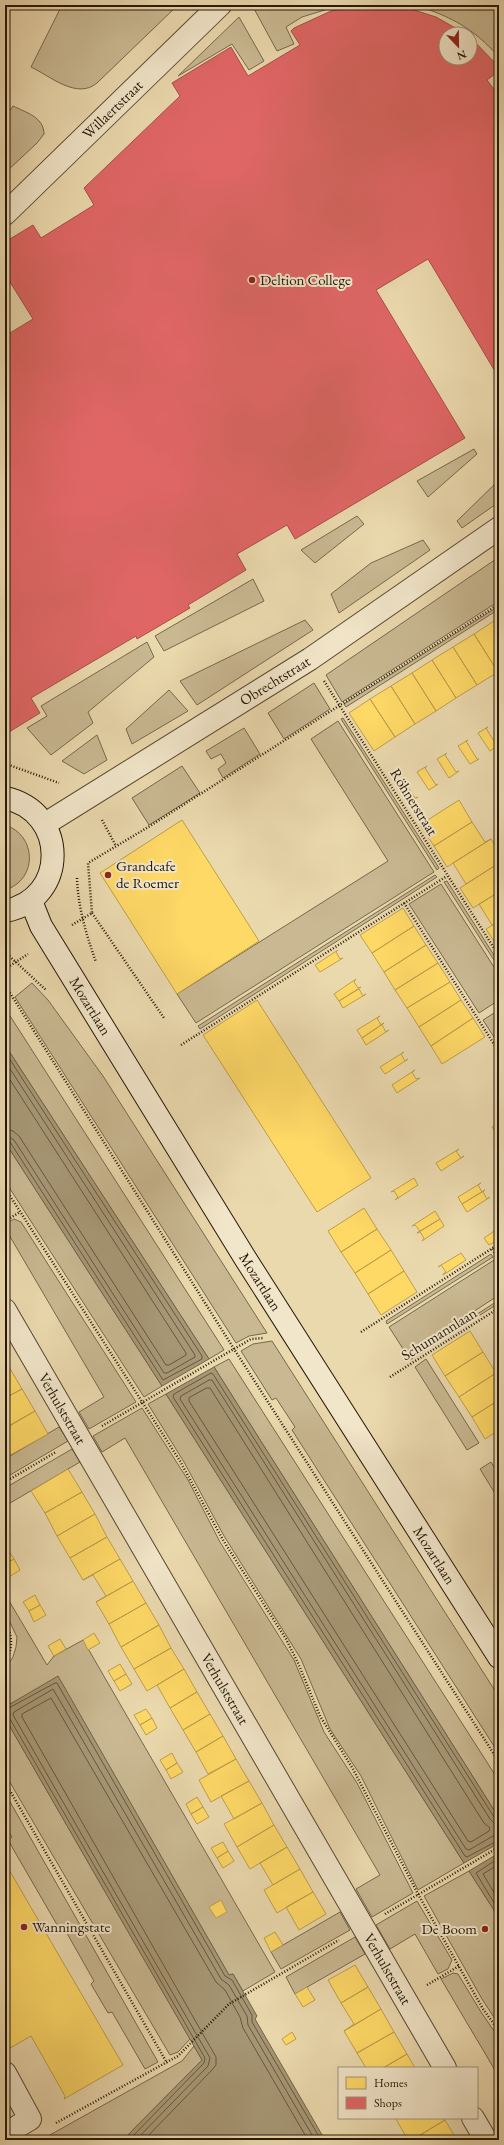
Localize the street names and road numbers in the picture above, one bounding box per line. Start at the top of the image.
street label: Willaertstraat [78,75,147,143]
street label: Obrechtstraat [236,651,314,709]
street label: Röhnerstraat [386,765,443,839]
street label: Mozartlaan [65,973,116,1039]
street label: Mozartlaan [235,1249,286,1314]
street label: Schumannlaan [397,1303,480,1364]
street label: Verhulststraat [34,1369,91,1448]
street label: Mozartlaan [409,1522,460,1588]
street label: Verhulststraat [197,1649,254,1728]
street label: Verhulststraat [360,1930,416,2008]

